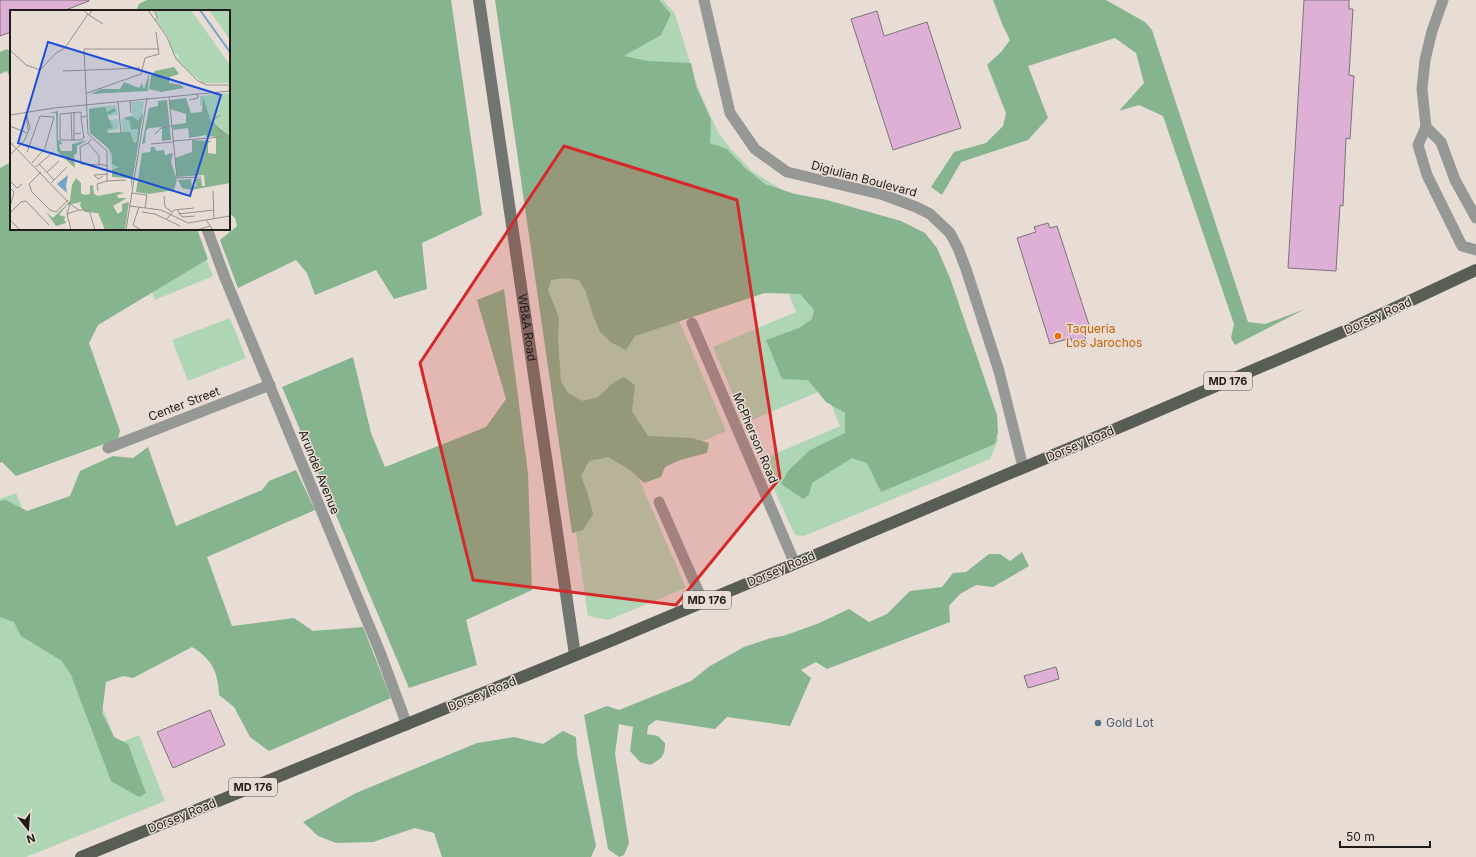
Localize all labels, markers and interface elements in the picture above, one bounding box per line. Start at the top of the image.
inset map [10,10,230,230]
street label: Digiulian Boulevard [810,157,919,200]
street label: WB&A Road [515,293,540,362]
street label: Dorsey Road [1342,294,1414,337]
place label: Taqueria Los Jarochos [1066,321,1142,350]
marker: Taqueria Los Jarochos [1053,331,1063,341]
road number: MD 176 [1204,372,1252,390]
street label: Center Street [146,383,222,424]
street label: McPherson Road [730,390,781,485]
street label: Dorsey Road [1043,422,1116,465]
street label: Arundel Avenue [296,427,343,516]
street label: Dorsey Road [744,547,817,590]
road number: MD 176 [683,591,731,609]
street label: Dorsey Road [445,673,518,714]
place label: Gold Lot [1106,715,1154,730]
marker: Gold Lot [1093,718,1103,728]
road number: MD 176 [229,778,277,796]
street label: Dorsey Road [145,795,218,836]
north arrow [8,809,48,849]
scale bar [1340,823,1430,849]
text: 50 m [1346,829,1375,844]
text: N [25,831,37,846]

